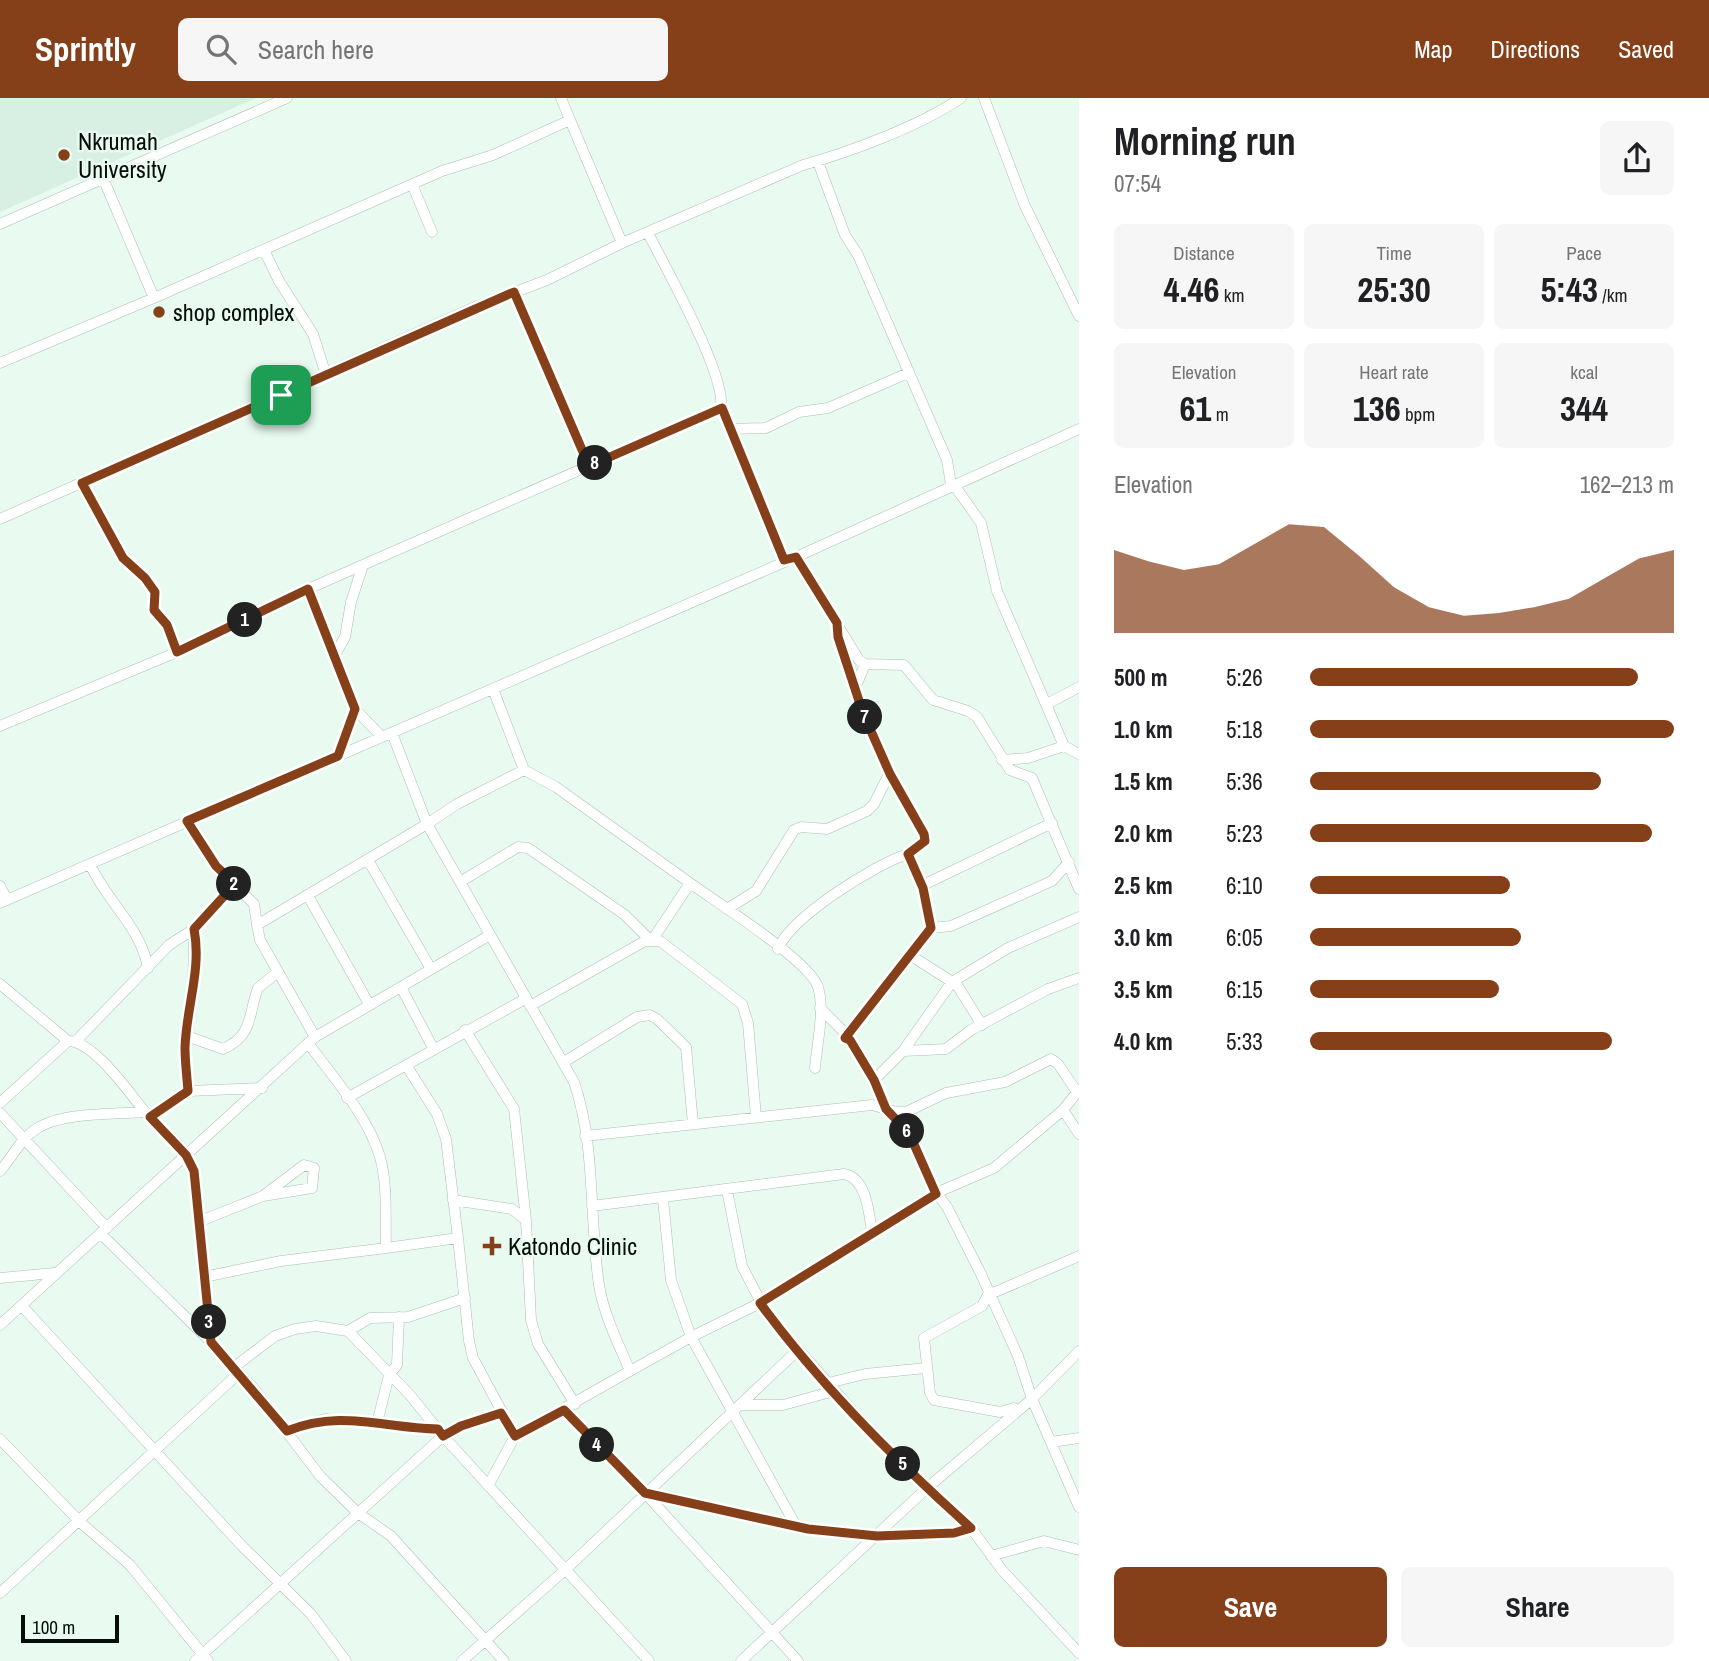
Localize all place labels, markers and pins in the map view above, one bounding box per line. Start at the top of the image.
place label: Nkrumah University [78,125,167,185]
marker: Nkrumah University [56,147,72,163]
place label: shop complex [173,296,295,328]
marker: shop complex [151,304,167,320]
pin [251,365,311,425]
pin: 8 [578,446,612,480]
pin: 1 [228,602,262,638]
pin: 7 [848,700,882,734]
pin: 2 [216,866,252,902]
pin: 6 [890,1114,925,1148]
place label: Katondo Clinic [508,1230,637,1262]
marker: Katondo Clinic [482,1236,502,1256]
pin: 3 [192,1304,227,1340]
pin: 4 [580,1428,614,1462]
pin: 5 [886,1446,920,1482]

